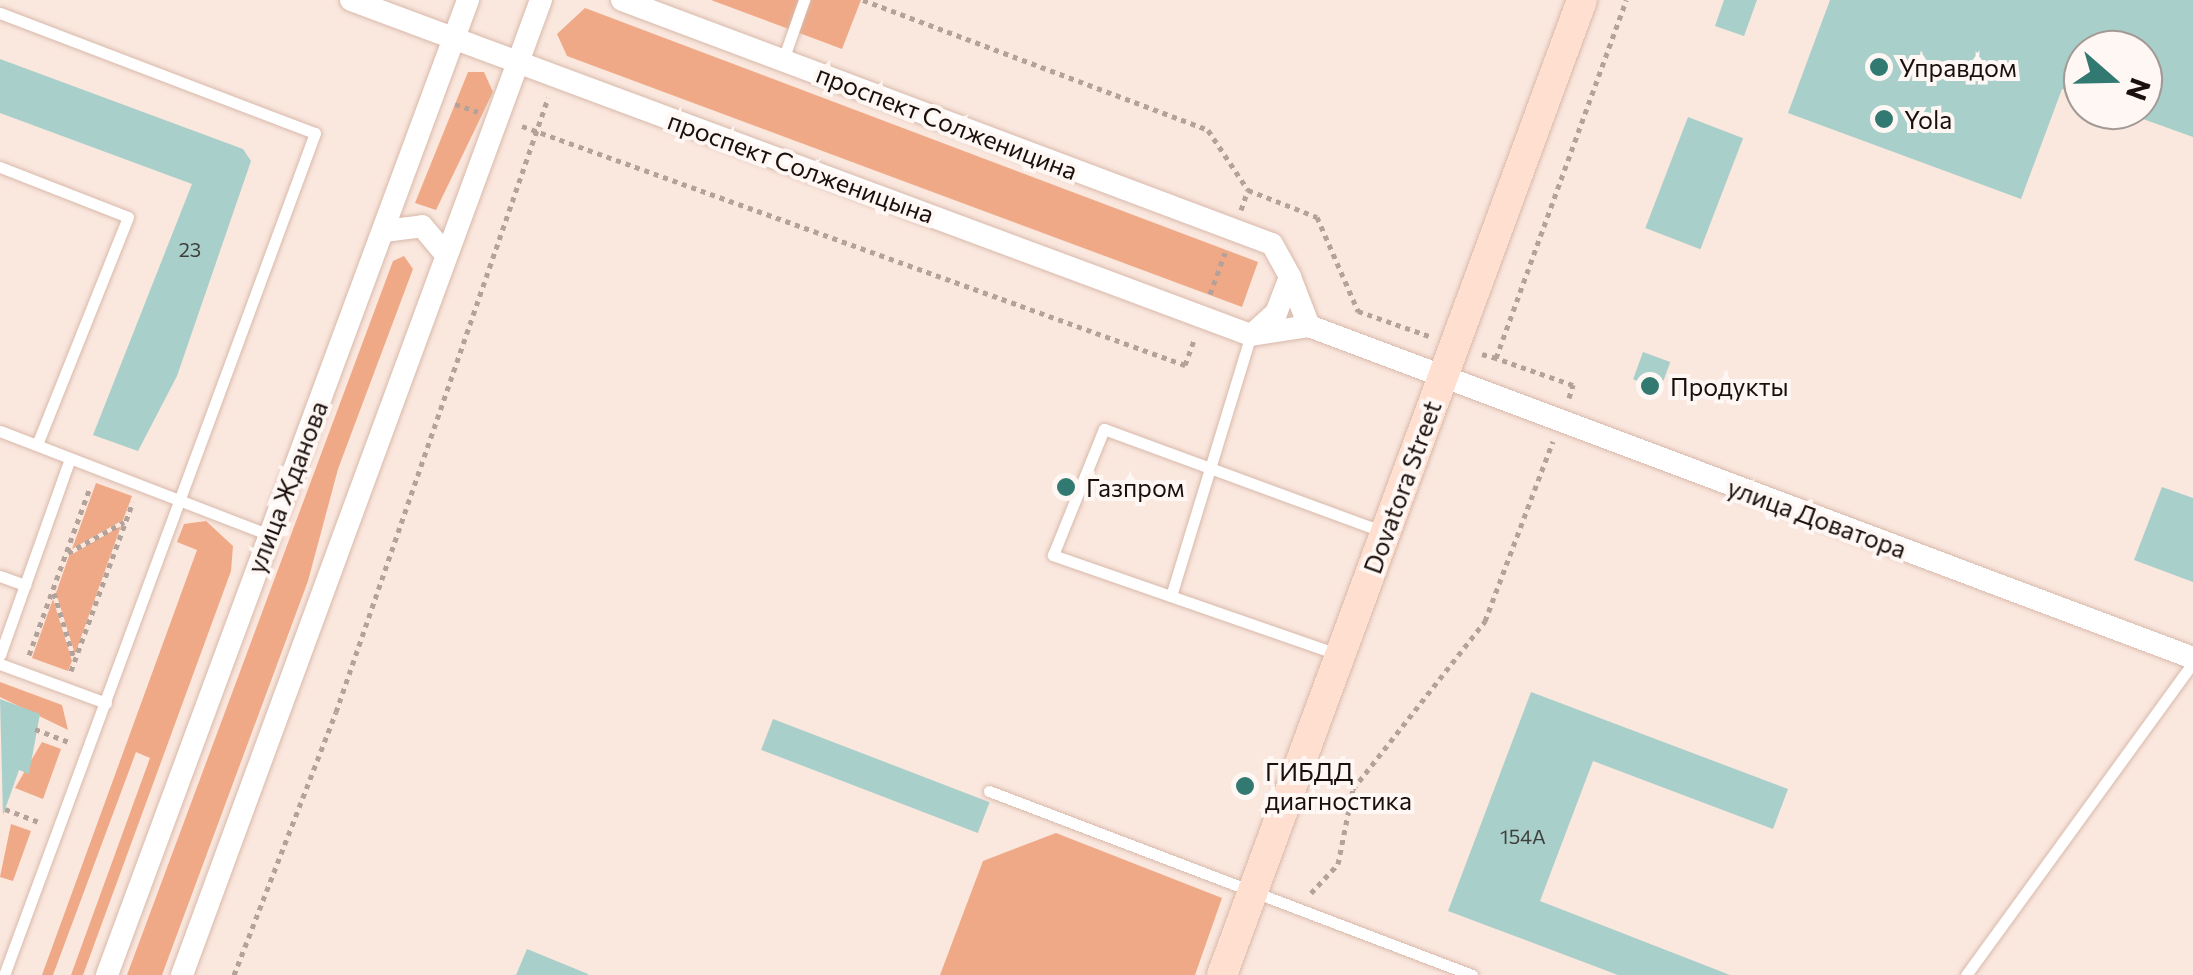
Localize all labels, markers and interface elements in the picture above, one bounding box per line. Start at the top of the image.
north arrow [2063,30,2163,130]
place label: Управдом [1899,52,2017,82]
marker: Управдом [1868,56,1890,78]
street label: проспект Солженицина [812,58,1082,186]
text: N [2120,74,2159,105]
place label: Yola [1904,104,1952,134]
street label: проспект Солженицына [664,105,938,229]
marker: Yola [1873,108,1895,130]
house number: 23 [179,237,201,261]
place label: Продукты [1670,371,1789,401]
marker: Продукты [1639,375,1661,397]
street label: Dovatora Street [1357,396,1447,578]
street label: улица Жданова [240,397,334,577]
place label: Газпром [1086,472,1185,502]
street label: улица Доватора [1724,472,1910,564]
marker: Газпром [1055,476,1077,498]
place label: ГИБДД диагностика [1265,757,1412,816]
marker: ГИБДД диагностика [1234,775,1256,797]
house number: 154А [1500,824,1546,848]

